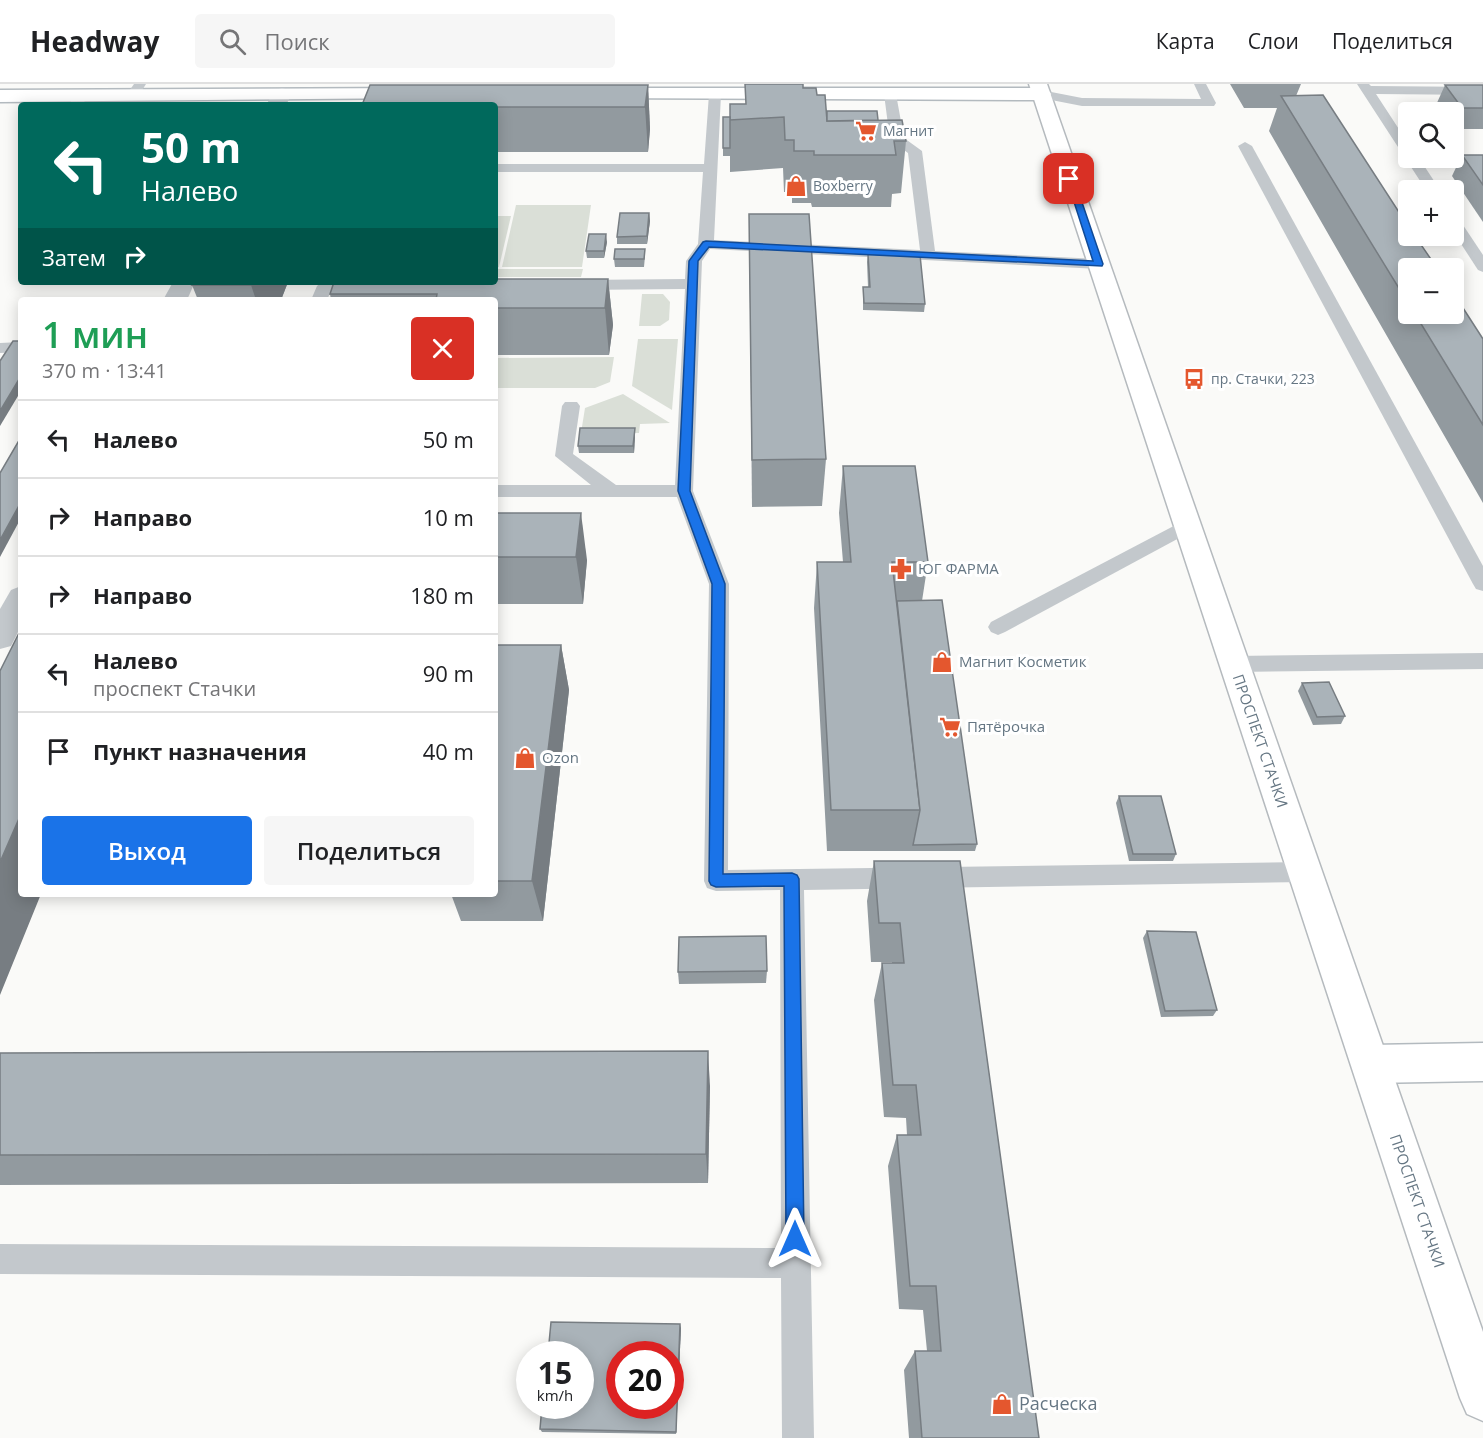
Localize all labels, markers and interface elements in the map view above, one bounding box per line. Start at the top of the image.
search box [195,14,615,68]
text: Headway [30,22,159,60]
icon: search [216,25,249,58]
text: Поиск [264,26,330,56]
text: Карта [1156,27,1215,55]
text: Слои [1248,27,1299,55]
text: Поделиться [1332,27,1453,55]
map controls [1398,102,1464,324]
button: search [1398,102,1464,168]
text: 50 m [141,118,241,175]
supermarket icon: Магнит [854,119,878,143]
place label: Магнит [883,121,934,140]
icon: left [42,126,120,204]
pin [1043,153,1094,204]
icon: arrive [1052,162,1085,195]
text: Налево [141,172,238,209]
shop icon: Boxberry [784,174,808,198]
place label: Boxberry [813,176,874,195]
button: + [1398,180,1464,246]
icon: right [118,240,151,273]
text: Затем [42,242,106,272]
button: − [1398,258,1464,324]
text: 1 мин [42,310,148,359]
button: close [411,317,474,380]
text: 370 m · 13:41 [42,357,167,384]
bus stop icon: пр. Стачки, 223 [1182,367,1206,391]
place label: пр. Стачки, 223 [1211,369,1315,388]
icon: left [42,423,75,456]
text: Налево [93,424,178,454]
text: 50 m [423,424,474,454]
icon: right [42,501,75,534]
text: Направо [93,502,192,532]
text: 10 m [423,502,474,532]
pharmacy icon: ЮГ ФАРМА [889,557,913,581]
place label: ЮГ ФАРМА [918,558,999,578]
icon: right [42,579,75,612]
text: Направо [93,580,192,610]
text: 180 m [410,580,474,610]
text: Налево [93,645,178,675]
shop icon: Магнит Косметик [930,650,954,674]
place label: Магнит Косметик [959,651,1087,671]
icon: left [42,657,75,690]
text: 90 m [423,658,474,688]
street label: ПРОСПЕКТ СТАЧКИ [1229,671,1293,810]
text: проспект Стачки [93,675,256,702]
supermarket icon: Пятёрочка [938,715,962,739]
place label: Пятёрочка [967,716,1045,736]
icon: arrive [42,735,75,768]
text: Пункт назначения [93,736,307,766]
text: 40 m [423,736,474,766]
shop icon: Ozon [513,746,537,770]
place label: Ozon [542,747,579,767]
button: Выход [42,816,252,885]
button: Поделиться [264,816,474,885]
street label: ПРОСПЕКТ СТАЧКИ [1386,1131,1450,1270]
position arrow [763,1207,827,1271]
speed limit sign: 20 [606,1341,684,1419]
text: 15 [538,1352,572,1393]
text: km/h [537,1385,573,1405]
place label: Расческа [1019,1391,1097,1415]
shop icon: Расческа [990,1392,1014,1416]

